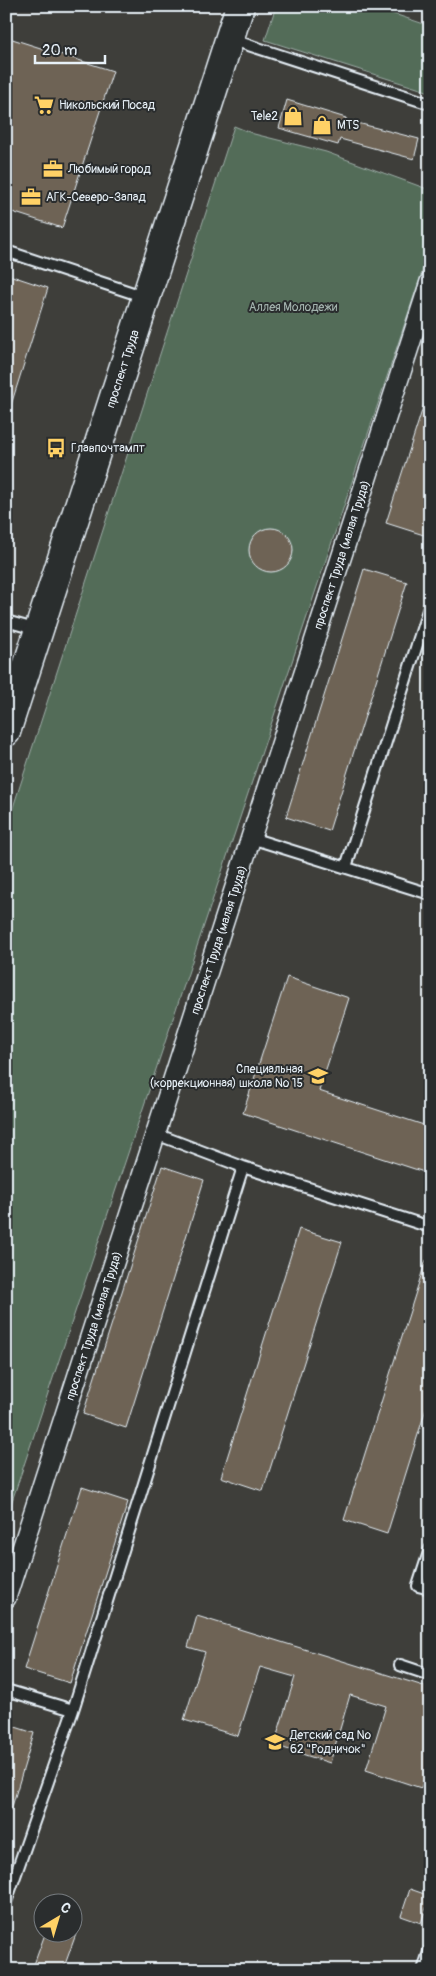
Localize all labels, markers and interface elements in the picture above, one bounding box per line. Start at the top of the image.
scale bar [35,32,105,64]
text: 20 m [42,41,77,60]
supermarket icon: Никольский Посад [33,94,55,116]
place label: Никольский Посад [59,98,156,113]
shop icon: Tele2 [282,105,304,127]
place label: Tele2 [251,109,278,124]
shop icon: MTS [311,114,333,136]
place label: MTS [337,118,359,133]
office icon: Любимый город [42,158,64,180]
place label: Любимый город [67,162,151,177]
office icon: АГК-Северо-Запад [20,186,42,208]
place label: АГК-Северо-Запад [46,190,146,205]
park label: Аллея Молодежи [249,300,338,315]
street label: проспект Труда [103,328,143,410]
bus stop icon: Главпочтампт [45,437,67,459]
place label: Главпочтампт [71,441,145,456]
street label: проспект Труда (малая Труда) [311,479,373,631]
street label: проспект Труда (малая Труда) [188,864,250,1016]
place label: Специальная (коррекционная) школа № 15 [150,1062,303,1091]
school or university icon: Специальная (коррекционная) школа № 15 [307,1065,329,1087]
street label: проспект Труда (малая Труда) [63,1250,125,1402]
place label: Детский сад № 62 "Родничок" [289,1728,372,1757]
school or university icon: Детский сад № 62 "Родничок" [264,1731,286,1753]
north arrow [32,1894,82,1944]
text: С [57,1899,75,1918]

